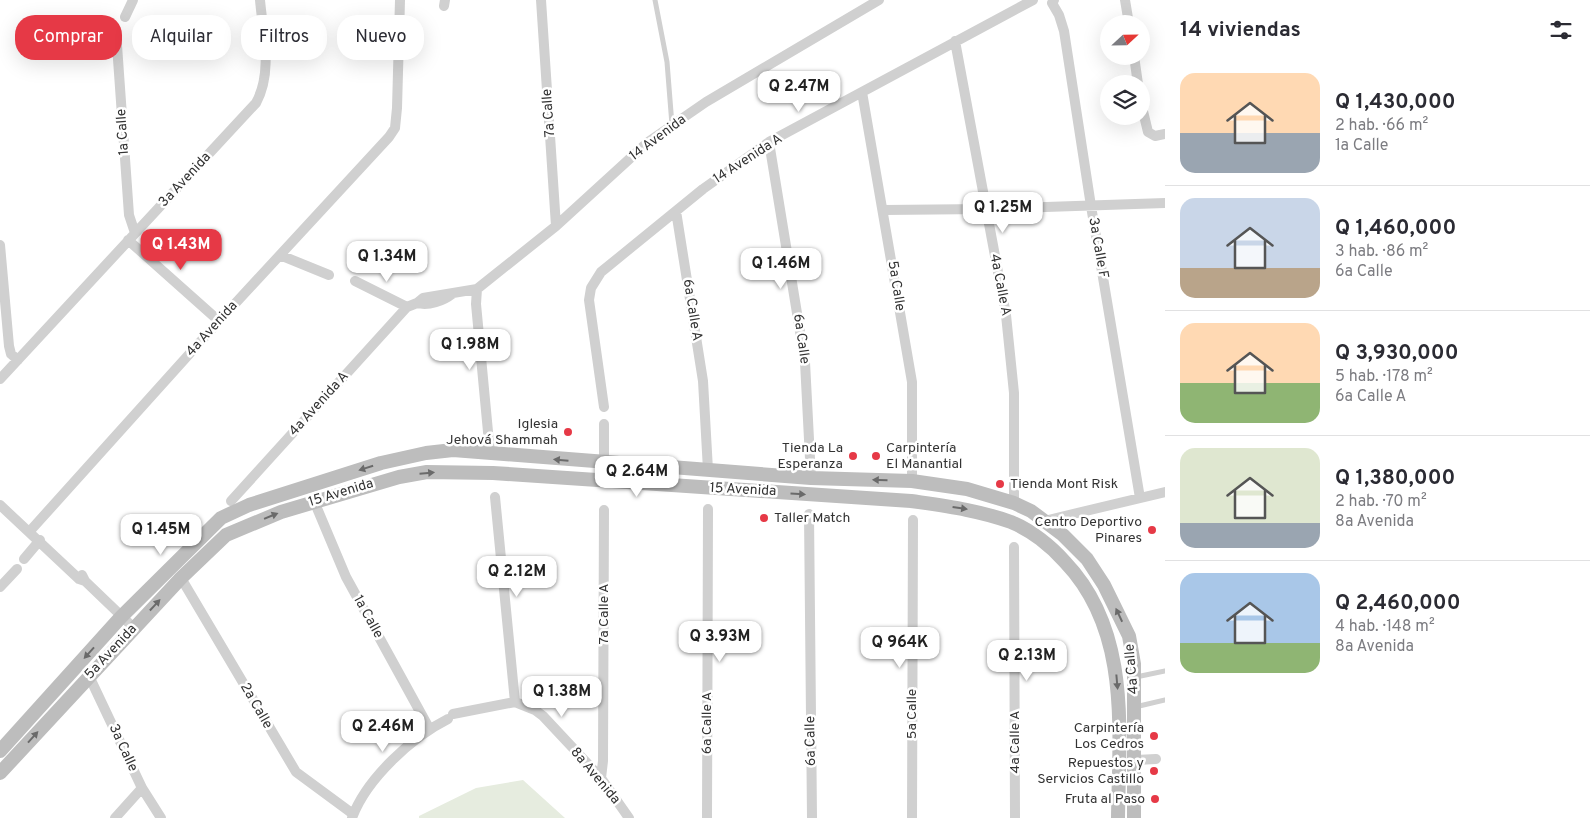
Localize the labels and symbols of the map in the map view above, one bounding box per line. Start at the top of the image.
north arrow [1100,15,1150,65]
pin: Q 2.47M [753,70,845,113]
street label: 7a Calle [539,88,559,138]
street label: 1a Calle [113,108,133,156]
street label: 14 Avenida [626,111,690,165]
street label: 14 Avenida A [710,130,786,188]
street label: 3a Avenida [155,149,215,211]
pin: Q 1.25M [957,192,1049,234]
street label: 3a Calle F [1084,216,1112,280]
pin: Q 1.43M [135,228,227,271]
pin: Q 1.34M [341,240,433,283]
pin: Q 1.46M [735,248,827,290]
street label: 4a Calle A [986,253,1014,317]
street label: 5a Calle [884,260,908,312]
street label: 6a Calle A [679,278,705,342]
street label: 4a Avenida [183,298,241,360]
street label: 6a Calle [789,313,813,365]
pin: Q 1.98M [424,328,516,371]
street label: 4a Avenida A [285,368,353,440]
place label: Iglesia Jehová Shammah [446,416,558,449]
marker: Iglesia Jehová Shammah [562,426,574,438]
place label: Tienda La Esperanza [777,440,843,473]
place label: Carpintería El Manantial [886,440,963,473]
marker: Tienda La Esperanza [847,450,859,462]
marker: Carpintería El Manantial [870,450,882,462]
one-way arrow [553,456,569,464]
pin: Q 2.64M [591,456,683,498]
one-way arrow [358,464,373,472]
one-way arrow [419,469,435,477]
street label: 15 Avenida [307,475,375,511]
one-way arrow [872,476,888,484]
place label: Tienda Mont Risk [1010,476,1118,493]
marker: Tienda Mont Risk [994,478,1006,490]
street label: 15 Avenida [709,480,777,500]
one-way arrow [791,490,807,498]
one-way arrow [953,504,969,512]
place label: Taller Match [774,510,850,527]
one-way arrow [264,512,278,520]
marker: Taller Match [758,512,770,524]
pin: Q 1.45M [115,514,207,556]
place label: Centro Deportivo Pinares [1035,514,1142,547]
marker: Centro Deportivo Pinares [1146,524,1158,536]
pin: Q 2.12M [471,556,563,598]
street label: 7a Calle A [596,583,613,645]
street label: 1a Calle [349,592,387,642]
one-way arrow [149,599,161,611]
one-way arrow [1114,607,1123,622]
pin: Q 3.93M [674,620,766,663]
street label: 5a Avenida [81,621,141,683]
pin: Q 964K [859,626,941,669]
pin: Q 2.13M [981,640,1073,682]
street label: 4a Calle [1121,643,1143,695]
one-way arrow [83,647,95,659]
one-way arrow [1113,674,1121,690]
pin: Q 1.38M [516,676,608,718]
street label: 2a Calle [236,680,276,732]
street label: 5a Calle [904,689,921,739]
street label: 6a Calle A [699,692,716,754]
pin: Q 2.46M [337,710,429,753]
street label: 4a Calle A [1007,711,1024,773]
street label: 6a Calle [802,716,820,766]
place label: Carpintería Los Cedros [1074,720,1144,753]
street label: 3a Calle [105,722,141,774]
marker: Carpintería Los Cedros [1148,730,1160,742]
one-way arrow [27,732,39,744]
street label: 8a Avenida [566,744,624,808]
place label: Repuestos y Servicios Castillo [1037,755,1144,788]
marker: Repuestos y Servicios Castillo [1148,765,1160,777]
place label: Fruta al Paso [1065,791,1145,808]
marker: Fruta al Paso [1149,793,1161,805]

